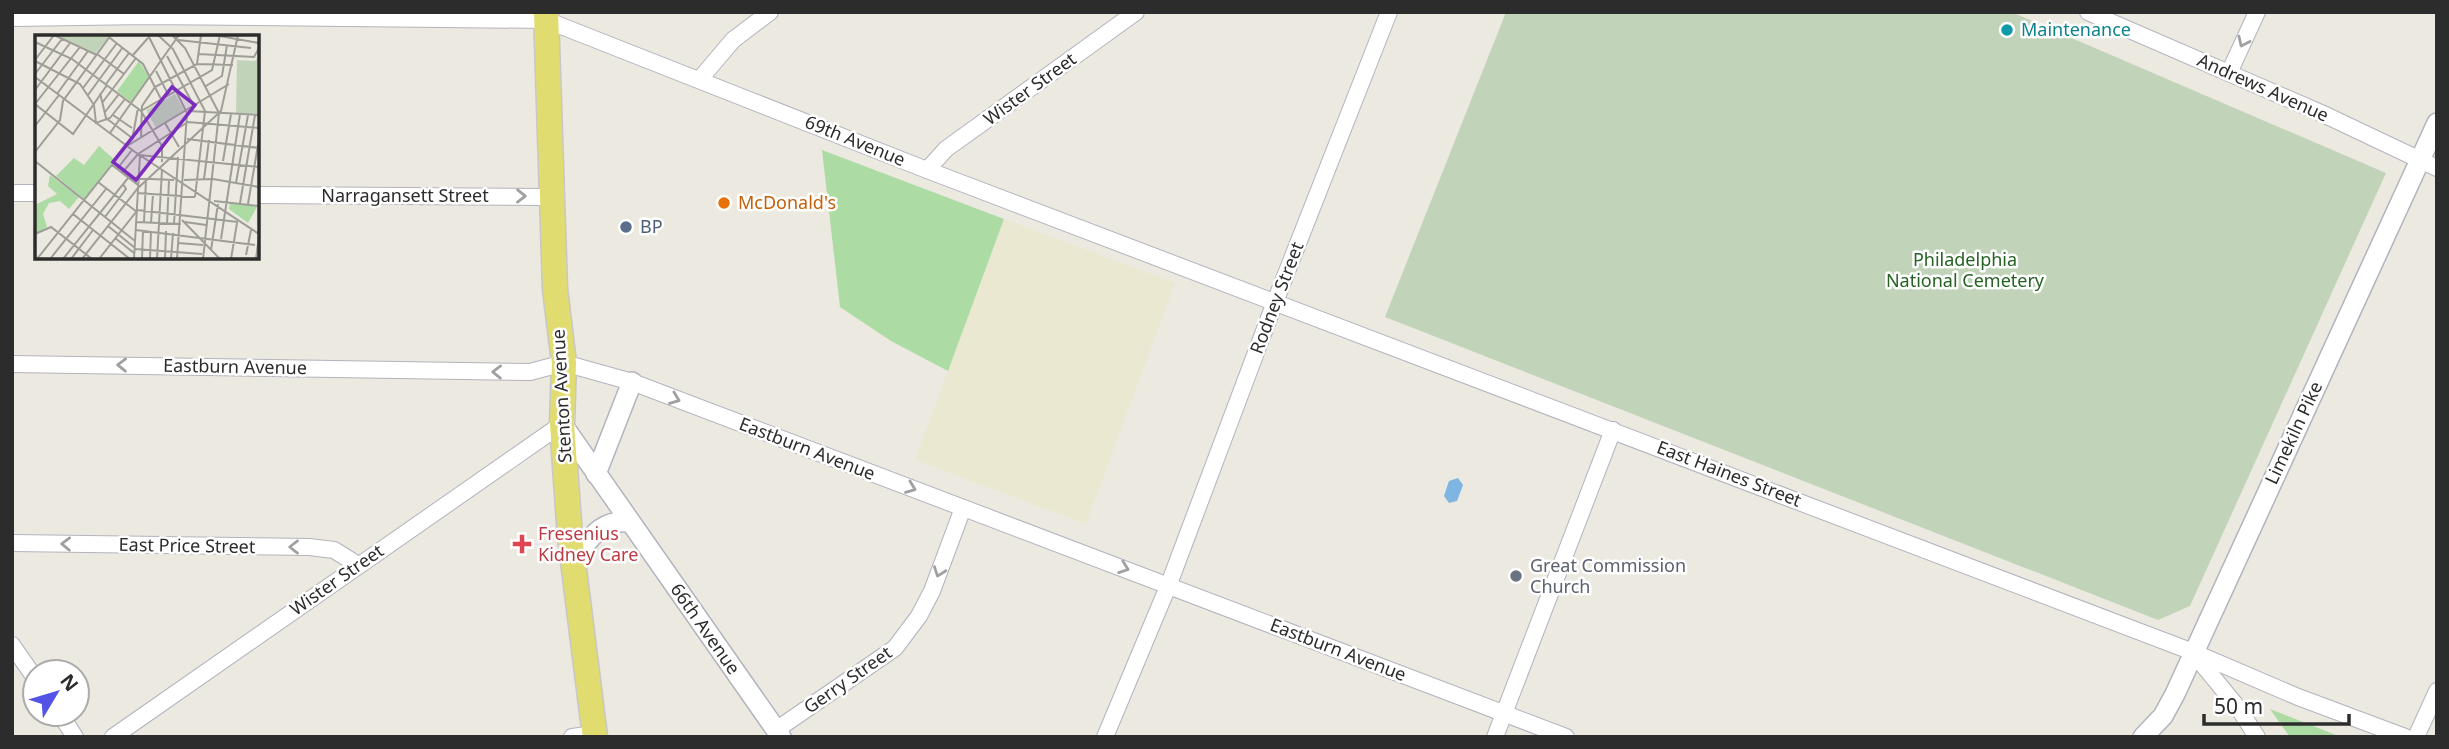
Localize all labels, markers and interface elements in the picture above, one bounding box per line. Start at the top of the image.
place label: Maintenance [2021,17,2131,41]
marker: Maintenance [1999,22,2015,38]
inset map [35,35,259,259]
one-way arrow [2237,35,2251,48]
street label: Wister Street [978,46,1081,130]
street label: Andrews Avenue [2194,47,2333,127]
street label: 69th Avenue [802,109,909,171]
street label: Narragansett Street [321,183,489,207]
one-way arrow [517,188,527,204]
place label: McDonald's [738,190,836,214]
marker: McDonald's [716,195,732,211]
place label: BP [640,214,663,238]
marker: BP [618,219,634,235]
street label: Rodney Street [1244,238,1309,357]
park label: Philadelphia National Cemetery [1886,247,2045,292]
street label: Stenton Avenue [546,328,576,464]
street label: Eastburn Avenue [163,353,307,379]
one-way arrow [116,358,127,373]
one-way arrow [491,364,501,380]
street label: Limekiln Pike [2259,377,2327,488]
one-way arrow [669,390,681,404]
street label: Eastburn Avenue [736,411,879,485]
street label: East Haines Street [1654,434,1805,512]
one-way arrow [904,480,916,494]
place label: Fresenius Kidney Care [538,521,638,566]
street label: East Price Street [119,532,256,558]
marker: Fresenius Kidney Care [512,534,532,554]
one-way arrow [61,537,72,552]
street label: Wister Street [285,538,388,620]
one-way arrow [288,539,299,555]
place label: Great Commission Church [1530,553,1686,598]
one-way arrow [1117,559,1129,573]
one-way arrow [933,566,947,578]
marker: Great Commission Church [1508,568,1524,584]
street label: 66th Avenue [666,578,746,679]
street label: Eastburn Avenue [1267,612,1410,686]
street label: Gerry Street [799,640,897,718]
north arrow [21,658,91,728]
text: N [54,668,84,697]
scale bar [2204,682,2349,726]
text: 50 m [2214,692,2263,720]

